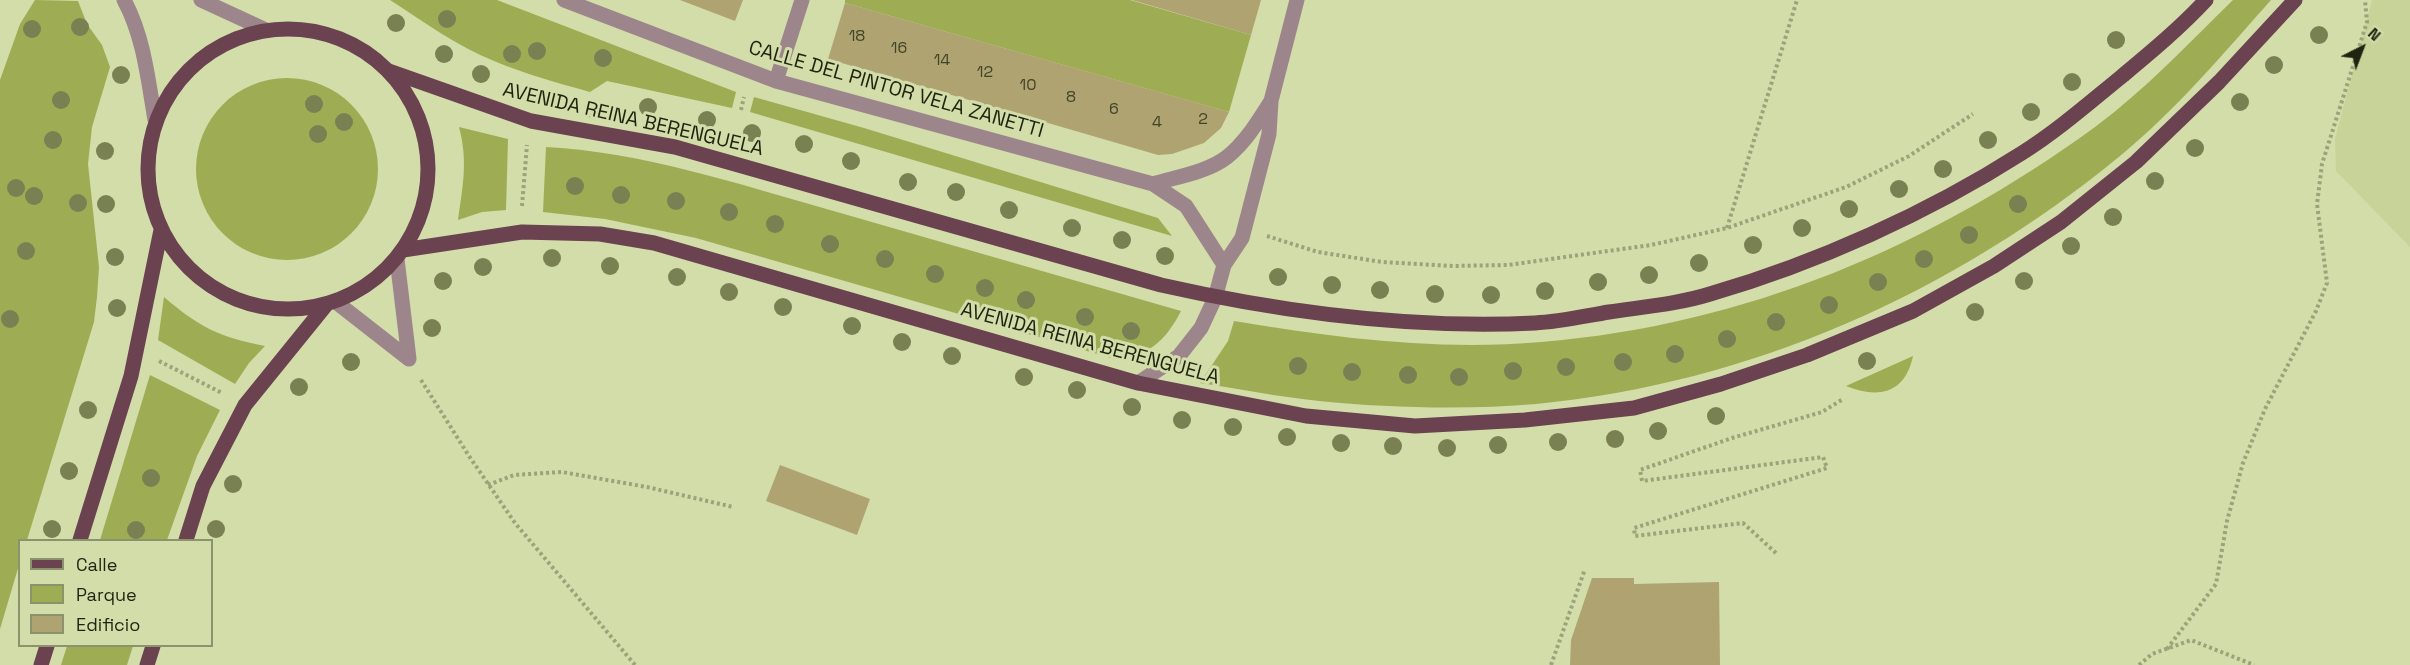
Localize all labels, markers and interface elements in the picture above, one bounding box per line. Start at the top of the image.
north arrow [2332,18,2392,78]
text: N [2363,23,2385,46]
house number: 18 [849,27,865,47]
street label: CALLE DEL PINTOR VELA ZANETTI [746,36,1046,144]
house number: 16 [891,39,907,59]
house number: 14 [934,51,950,71]
house number: 12 [977,63,993,83]
house number: 10 [1020,76,1036,96]
street label: AVENIDA REINA BERENGUELA [500,78,766,162]
house number: 8 [1066,88,1076,108]
house number: 6 [1109,100,1119,120]
house number: 2 [1198,110,1208,130]
house number: 4 [1152,113,1162,133]
street label: AVENIDA REINA BERENGUELA [958,298,1222,390]
legend [18,539,213,647]
text: Calle [76,553,117,576]
text: Parque [76,583,137,606]
text: Edificio [76,613,140,636]

